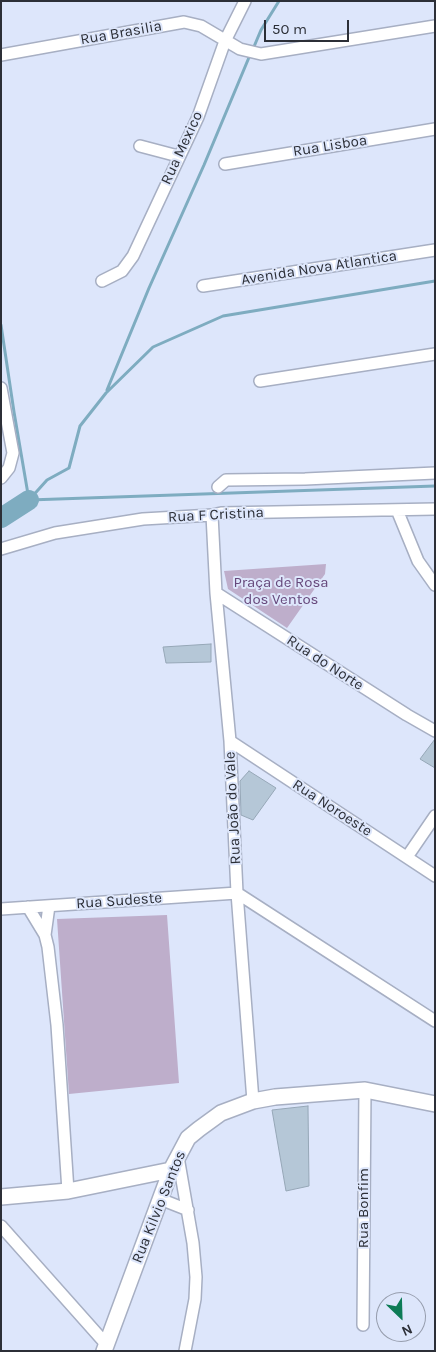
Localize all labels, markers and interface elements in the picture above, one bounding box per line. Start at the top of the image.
scale bar [266,10,351,42]
street label: Rua Brasilia [79,17,163,49]
text: 50 m [272,20,307,38]
street label: Rua Mexico [157,109,207,187]
street label: Rua Lisboa [292,131,368,161]
street label: Avenida Nova Atlantica [240,247,398,289]
street label: Rua F Cristina [168,504,264,526]
park label: Praça de Rosa dos Ventos [233,574,329,609]
street label: Rua do Norte [283,631,367,695]
street label: Rua João do Vale [221,751,245,865]
street label: Rua Noroeste [289,776,375,840]
street label: Rua Sudeste [75,889,163,913]
street label: Rua Kilvio Santos [128,1148,190,1266]
street label: Rua Bonfim [355,1168,373,1248]
north arrow [376,1292,426,1342]
text: N [399,1320,415,1340]

